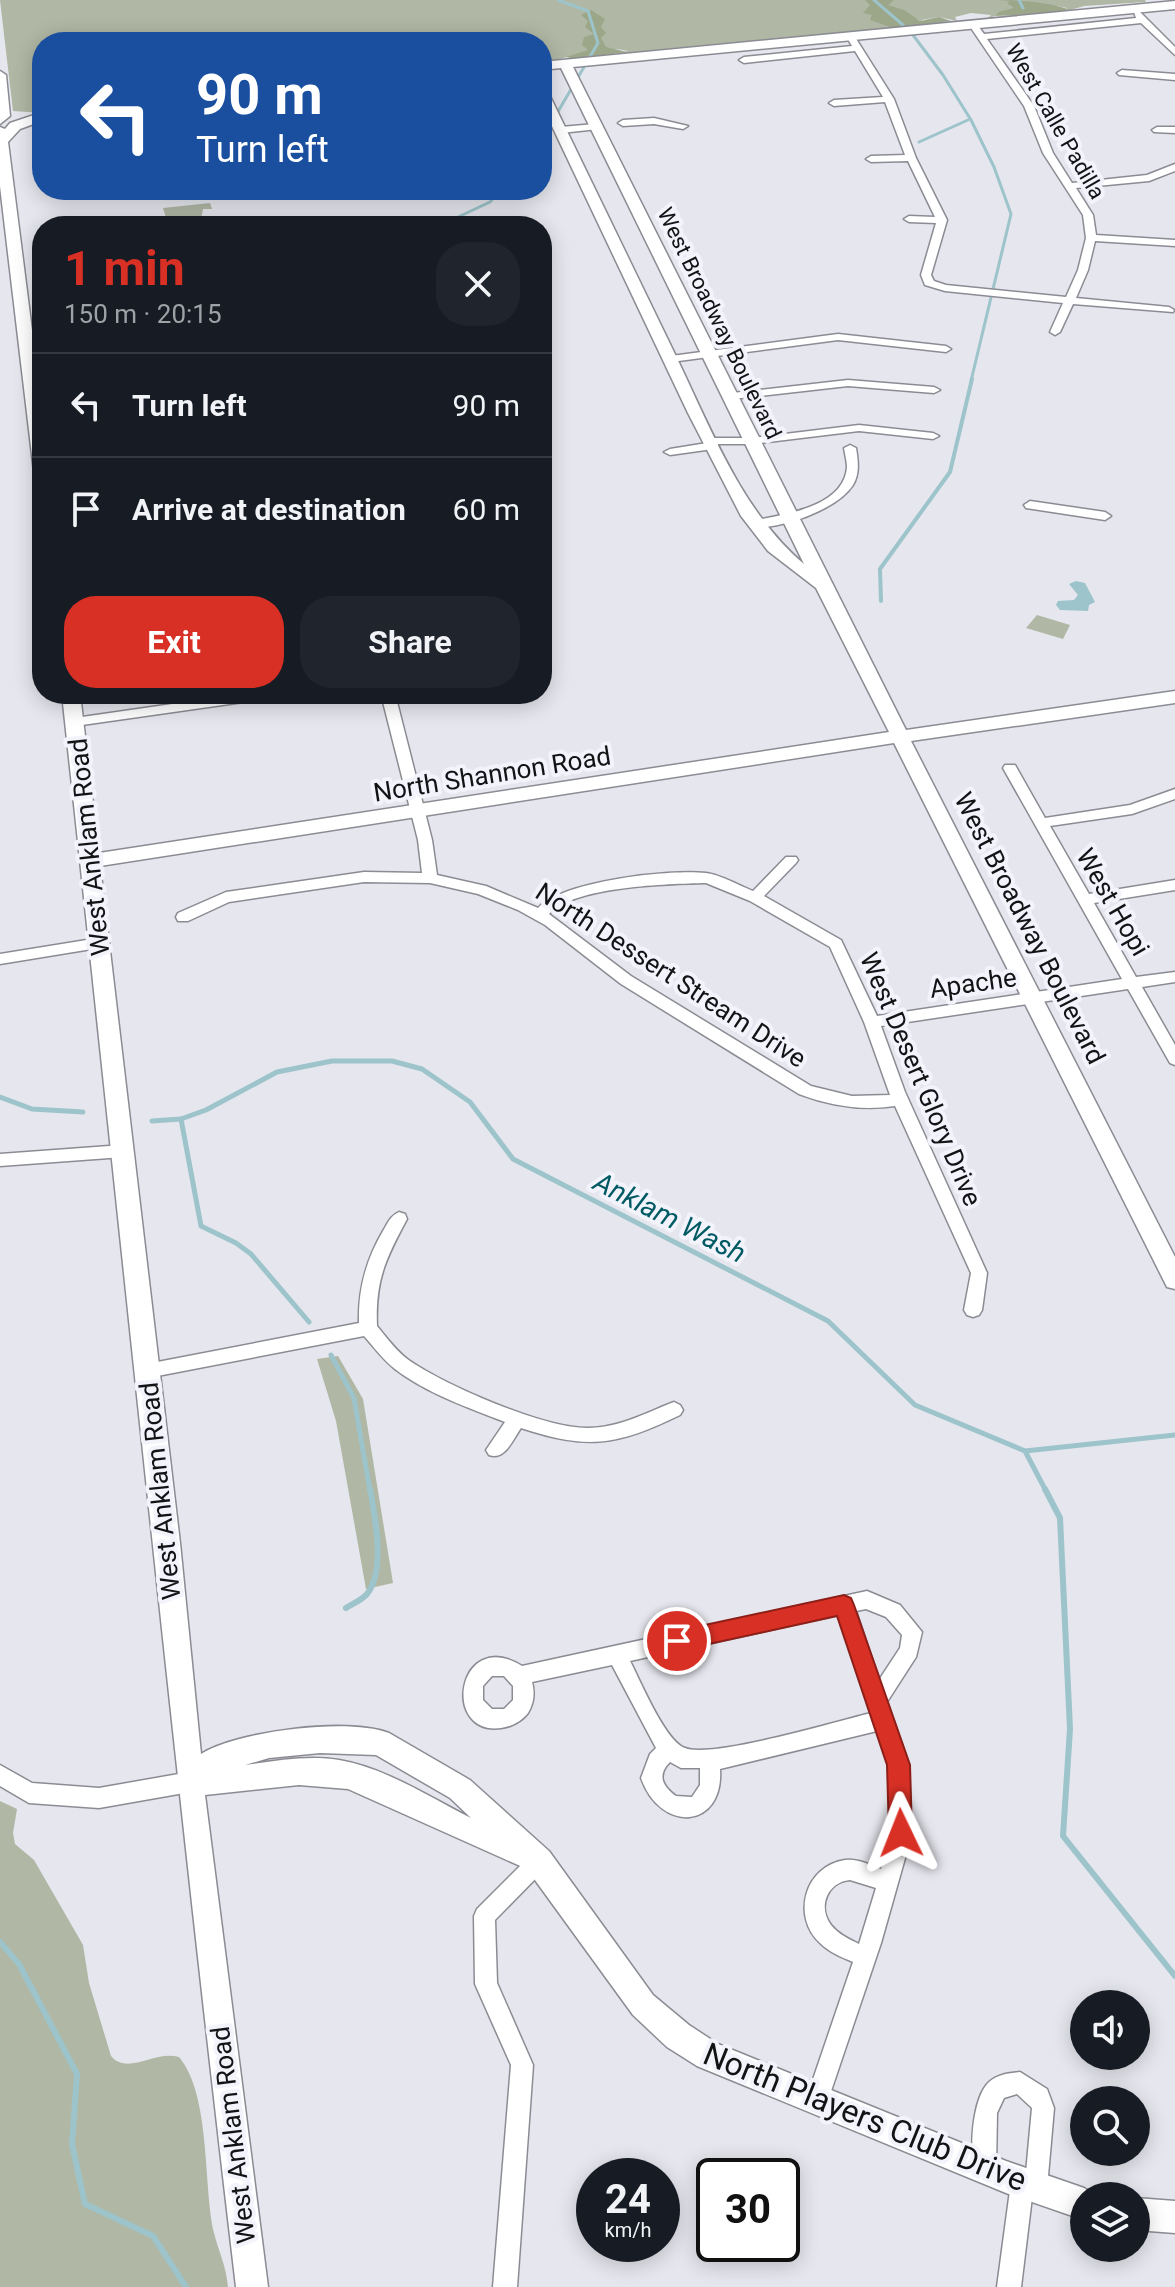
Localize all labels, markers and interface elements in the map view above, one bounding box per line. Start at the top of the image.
street label: West Calle Padilla [1001,39,1110,203]
text: 90 m [196,62,323,128]
icon: left [64,64,168,168]
text: Turn left [196,129,329,171]
street label: West Broadway Boulevard [653,203,787,443]
text: 1 min [64,240,185,297]
button: close [436,242,520,326]
text: 150 m · 20:15 [64,299,222,329]
icon: left [64,383,108,427]
text: Turn left [132,388,247,423]
text: 90 m [453,388,520,423]
icon: arrive [64,487,108,531]
text: Arrive at destination [132,492,406,527]
text: 60 m [453,492,520,527]
button: Exit [64,596,284,688]
button: Share [300,596,520,688]
street label: West Anklam Road [63,737,115,957]
street label: North Shannon Road [371,740,613,808]
street label: West Broadway Boulevard [948,787,1112,1069]
street label: West Hopi [1070,843,1156,961]
street label: North Dessert Stream Drive [530,876,812,1074]
street label: West Desert Glory Drive [854,948,988,1210]
street label: Apache [928,962,1018,1004]
water label: Anklam Wash [587,1164,751,1270]
street label: West Anklam Road [134,1381,186,1601]
pin [643,1607,711,1675]
icon: arrive [655,1619,699,1663]
position arrow [859,1791,943,1875]
map controls [1070,1990,1150,2262]
button: sound [1070,1990,1150,2070]
street label: West Anklam Road [205,2025,261,2245]
street label: North Players Club Drive [698,2035,1032,2199]
button: search [1070,2086,1150,2166]
speed limit sign: 30 [696,2158,800,2262]
text: 24 [605,2176,651,2223]
button: layers [1070,2182,1150,2262]
text: km/h [605,2218,651,2242]

